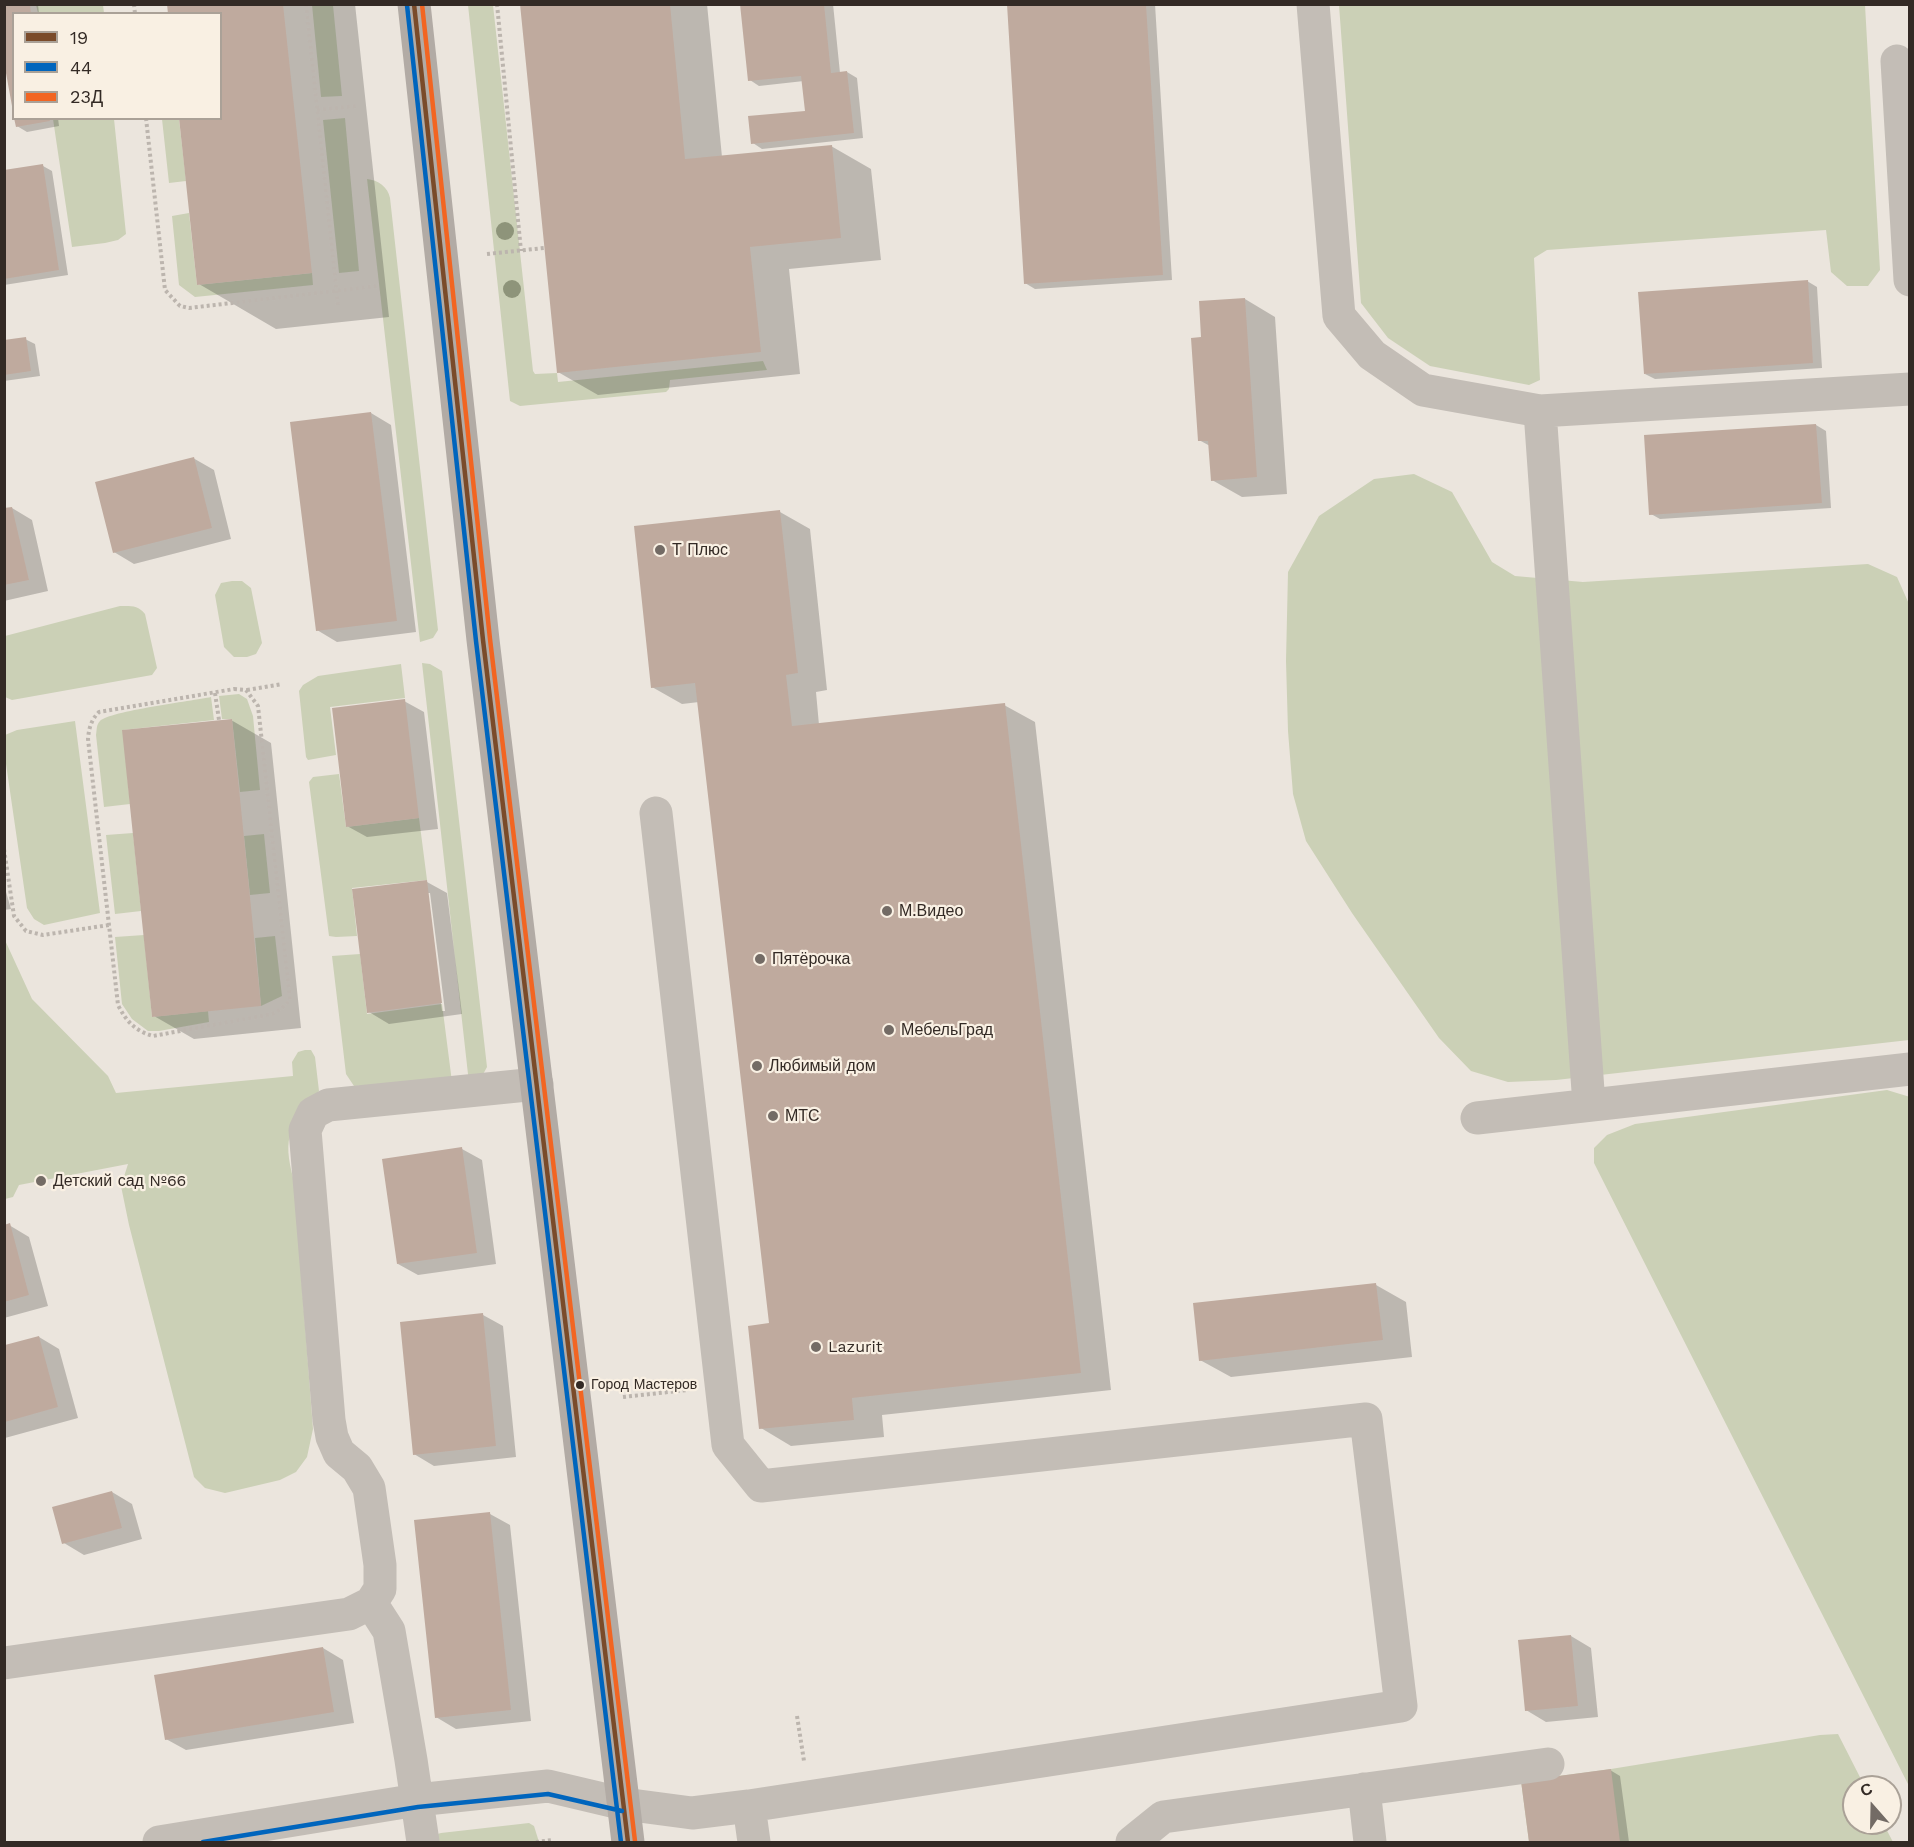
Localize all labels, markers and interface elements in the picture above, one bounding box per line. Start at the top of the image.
legend [12,12,222,120]
text: 19 [70,27,88,48]
text: 44 [70,57,92,78]
text: 23Д [70,86,103,107]
place label: Т Плюс [672,540,728,560]
marker: Т Плюс [653,543,667,557]
place label: М.Видео [899,901,963,921]
marker: М.Видео [880,904,894,918]
place label: Пятёрочка [772,949,850,969]
marker: Пятёрочка [753,952,767,966]
place label: МебельГрад [901,1020,993,1040]
marker: МебельГрад [882,1023,896,1037]
place label: Любимый дом [769,1056,876,1076]
marker: Любимый дом [750,1059,764,1073]
place label: МТС [785,1106,820,1126]
marker: МТС [766,1109,780,1123]
place label: Детский сад №66 [53,1171,186,1191]
marker: Детский сад №66 [34,1174,48,1188]
place label: Lazurit [828,1337,883,1357]
marker: Lazurit [809,1340,823,1354]
place label: Город Мастеров [591,1377,697,1393]
marker: Город Мастеров [574,1379,586,1391]
north arrow [1842,1775,1902,1835]
text: С [1858,1779,1875,1800]

